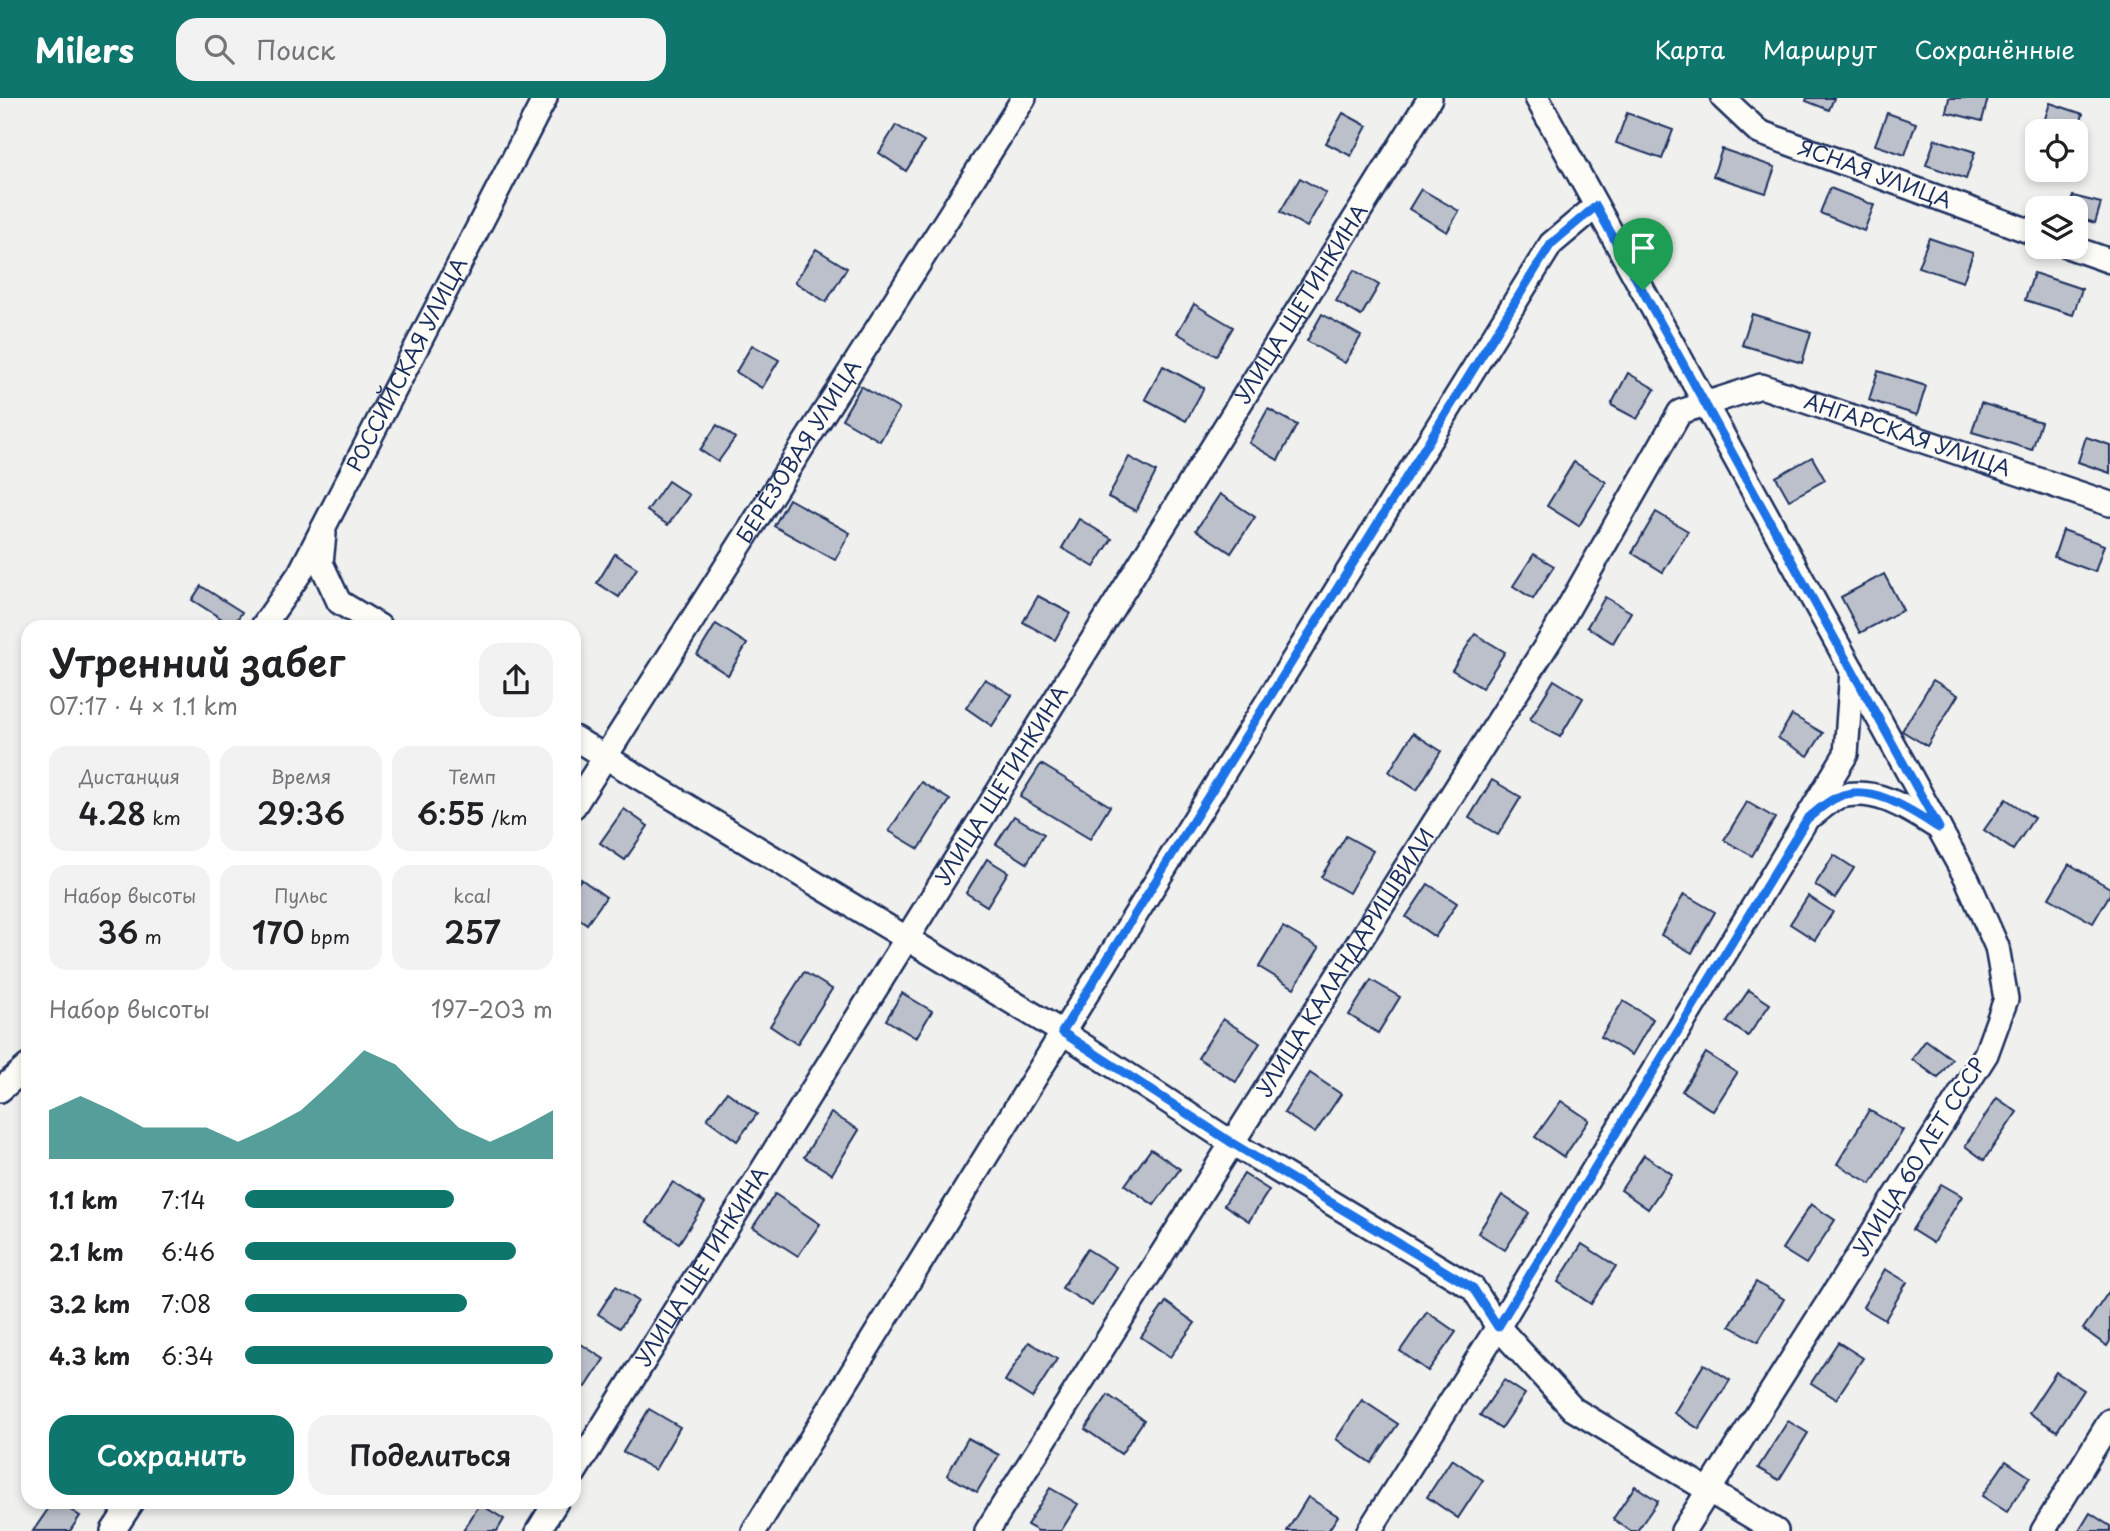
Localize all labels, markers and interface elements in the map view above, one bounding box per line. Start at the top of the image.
search box [176,18,666,81]
text: Milers [35,24,134,74]
icon: search [200,30,238,68]
text: Поиск [256,30,335,69]
text: Карта [1654,31,1725,67]
text: Маршрут [1763,31,1877,67]
text: Сохранённые [1915,31,2075,67]
map controls [2025,119,2088,259]
button: locate [2025,119,2088,182]
street label: ЯСНАЯ УЛИЦА [1795,130,1957,215]
button: layers [2025,196,2088,259]
street label: УЛИЦА ЩЕТИНКИНА [1226,197,1374,409]
pin [1613,218,1673,290]
icon: arrive [1624,229,1662,267]
street label: РОССИЙСКАЯ УЛИЦА [337,251,474,476]
street label: БЕРЁЗОВАЯ УЛИЦА [727,353,868,548]
street label: АНГАРСКАЯ УЛИЦА [1801,384,2015,483]
text: Утренний забег [49,633,345,690]
button: share [479,643,553,717]
street label: УЛИЦА ЩЕТИНКИНА [926,678,1075,890]
text: 07:17 · 4 × 1.1 km [49,688,238,723]
text: Дистанция [79,762,180,790]
text: Время [271,762,331,790]
text: Темп [448,762,496,790]
text: 4.28 [78,790,146,835]
text: 29:36 [257,790,345,835]
text: 6:55 [417,790,485,835]
text: km [146,803,181,831]
text: /km [485,803,528,831]
street label: УЛИЦА КАЛАНДАРИШВИЛИ [1247,821,1441,1102]
text: Набор высоты [63,881,196,909]
text: Пульс [274,881,328,909]
text: kcal [453,881,491,909]
text: 36 [98,909,138,954]
text: 170 [252,909,304,954]
text: 257 [444,909,501,954]
text: m [138,922,162,950]
text: bpm [304,922,350,950]
text: Набор высоты [49,991,210,1026]
text: 197–203 m [431,991,553,1026]
street label: УЛИЦА 60 ЛЕТ СССР [1844,1050,1993,1262]
street label: УЛИЦА ЩЕТИНКИНА [626,1160,775,1372]
text: 1.1 km [49,1182,118,1217]
text: 7:14 [161,1182,206,1217]
text: 2.1 km [49,1234,124,1269]
text: 6:46 [161,1234,215,1269]
text: 3.2 km [49,1286,130,1321]
text: 7:08 [161,1286,212,1321]
text: 4.3 km [49,1338,130,1373]
text: 6:34 [161,1338,214,1373]
button: Сохранить [49,1415,294,1495]
button: Поделиться [308,1415,553,1495]

